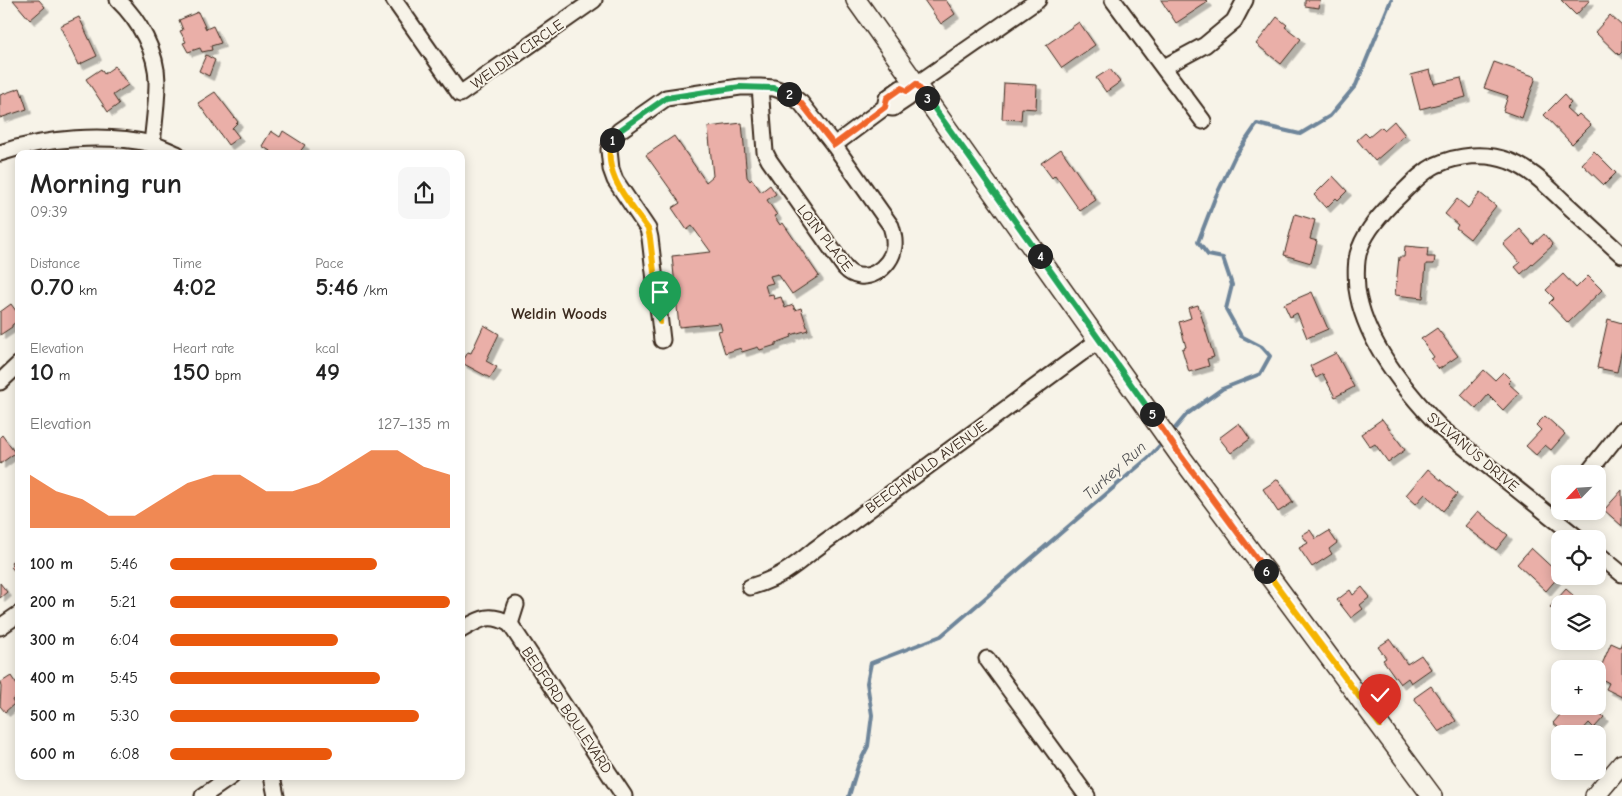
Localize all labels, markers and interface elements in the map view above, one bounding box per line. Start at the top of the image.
street label: WELDIN CIRCLE [467,15,567,93]
pin: 2 [776,82,802,106]
text: 2 [786,86,793,103]
pin: 3 [914,86,940,110]
text: 3 [924,90,931,107]
pin: 1 [600,128,624,152]
text: 1 [610,132,615,149]
button: share [398,167,450,219]
text: Morning run [30,168,182,200]
street label: LOIN PLACE [793,201,857,275]
text: 09:39 [30,203,68,221]
pin: 4 [1028,244,1052,268]
text: 4 [1037,248,1044,265]
text: Distance [30,255,80,272]
text: Time [173,255,202,272]
text: Pace [315,255,344,272]
pin [639,271,681,322]
text: 0.70 [30,272,74,301]
text: 4:02 [173,272,216,301]
text: 5:46 [315,272,359,301]
icon: arrive [646,278,674,306]
text: km [74,282,97,299]
text: /km [359,282,388,299]
district label: Weldin Woods [511,305,607,323]
text: Elevation [30,340,84,357]
text: Heart rate [173,340,234,357]
text: kcal [315,340,339,357]
text: 10 [30,357,54,386]
text: 150 [173,357,210,386]
text: 49 [315,357,340,386]
text: m [54,367,70,384]
text: bpm [210,367,241,384]
pin: 5 [1140,402,1164,426]
text: 5 [1149,406,1156,423]
street label: SYLVANUS DRIVE [1423,408,1523,496]
text: Elevation [30,415,91,433]
text: 127–135 m [378,415,450,433]
street label: BEECHWOLD AVENUE [862,417,990,517]
water label: Turkey Run [1080,438,1150,504]
north arrow [1551,465,1606,520]
map controls [1551,465,1606,780]
button: locate [1551,530,1606,585]
text: 100 m [30,555,73,573]
text: 5:46 [110,555,138,573]
pin: 6 [1254,558,1278,584]
text: 6 [1263,563,1270,580]
text: 200 m [30,593,75,611]
text: 5:21 [110,593,136,611]
button: layers [1551,595,1606,650]
text: 300 m [30,631,75,649]
text: 6:04 [110,631,139,649]
street label: BEDFORD BOULEVARD [518,643,616,777]
button: + [1551,660,1606,715]
text: 400 m [30,669,74,687]
text: 5:45 [110,669,138,687]
pin [1359,674,1401,725]
icon: check [1366,681,1394,709]
text: 500 m [30,707,75,725]
text: 5:30 [110,707,139,725]
button: − [1551,725,1606,780]
text: 600 m [30,745,75,763]
text: 6:08 [110,745,140,763]

